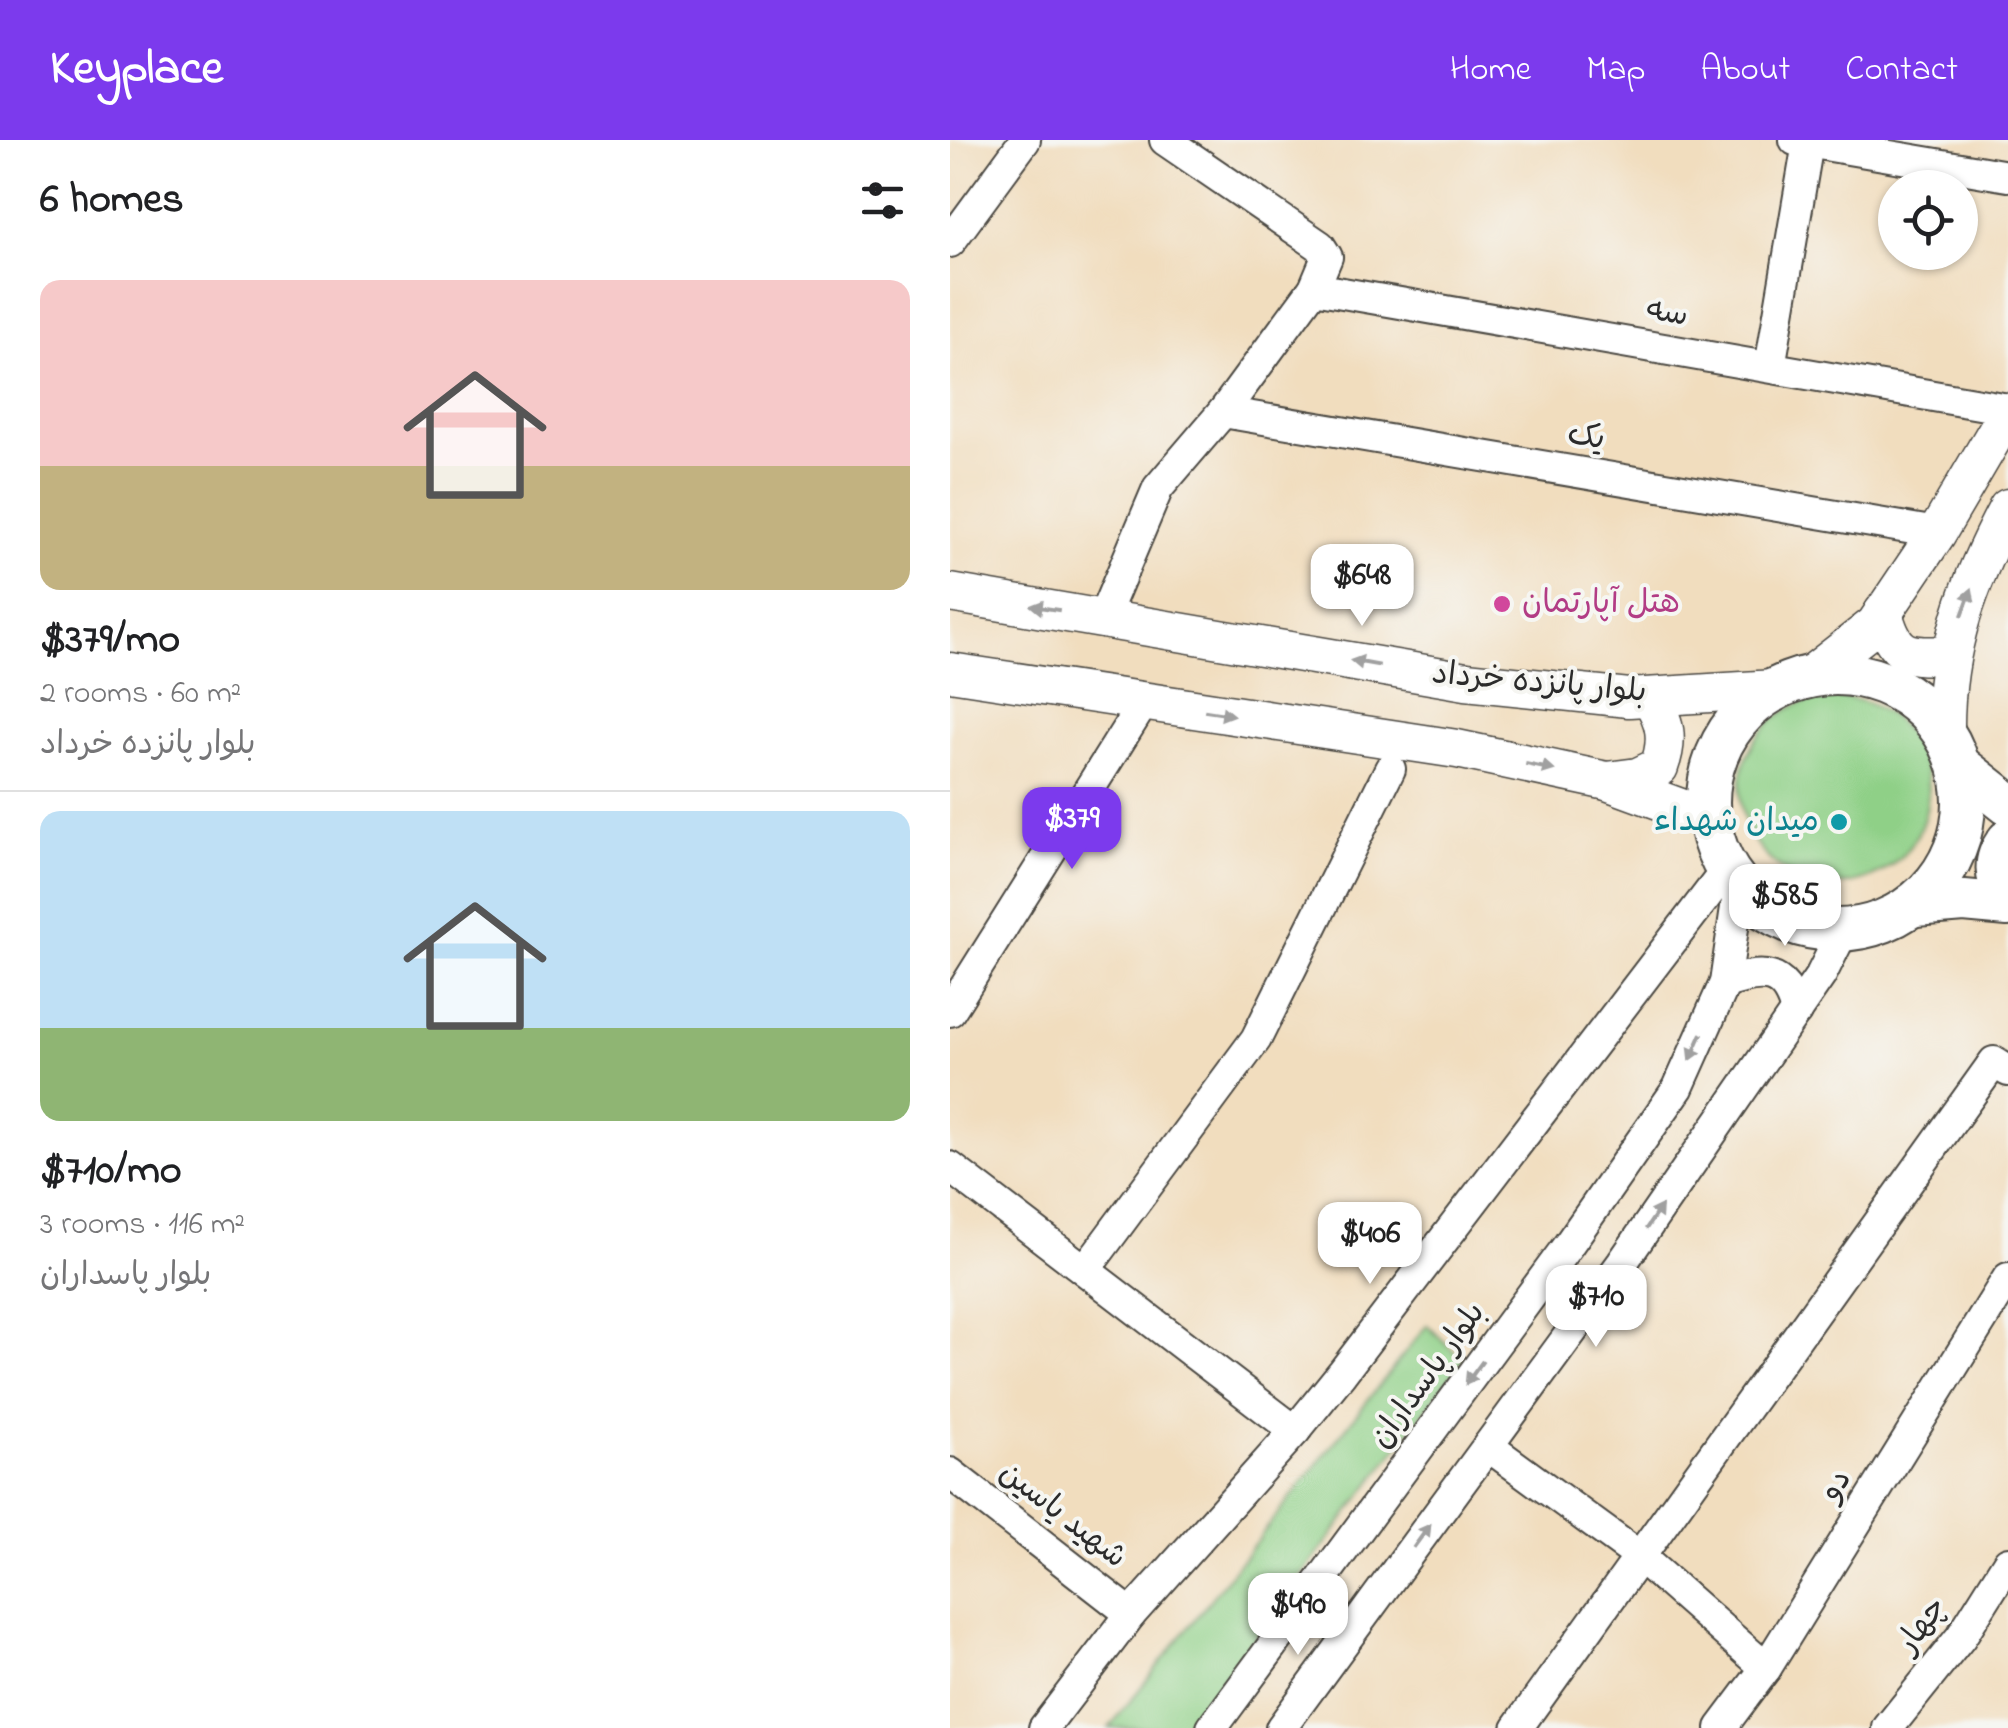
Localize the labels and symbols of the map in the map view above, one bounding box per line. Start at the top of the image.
street label: سه [1642,287,1692,341]
street label: یک [1563,412,1609,464]
pin: $648 [1303,544,1421,629]
place label: هتل آپارتمان [1522,581,1680,628]
one-way arrow [1960,587,1975,617]
marker: هتل آپارتمان [1491,593,1513,615]
one-way arrow [1028,600,1060,616]
street label: بلوار پانزده خرداد [1430,651,1648,717]
one-way arrow [1349,655,1380,670]
one-way arrow [1204,706,1236,722]
one-way arrow [1525,759,1556,775]
pin: $379 [1013,787,1131,872]
place label: میدان شهداء [1654,799,1819,846]
marker: میدان شهداء [1828,811,1850,833]
pin: $585 [1726,864,1844,949]
one-way arrow [1688,1033,1705,1062]
pin: $406 [1311,1202,1429,1287]
one-way arrow [1644,1203,1663,1230]
pin: $710 [1537,1265,1655,1350]
street label: بلوار پاسداران [1360,1293,1498,1459]
one-way arrow [1465,1360,1485,1386]
street label: شهید یاسین [988,1451,1136,1581]
street label: دو [1807,1461,1865,1514]
one-way arrow [1411,1523,1431,1550]
pin: $490 [1239,1573,1357,1658]
street label: چهار [1884,1587,1960,1667]

